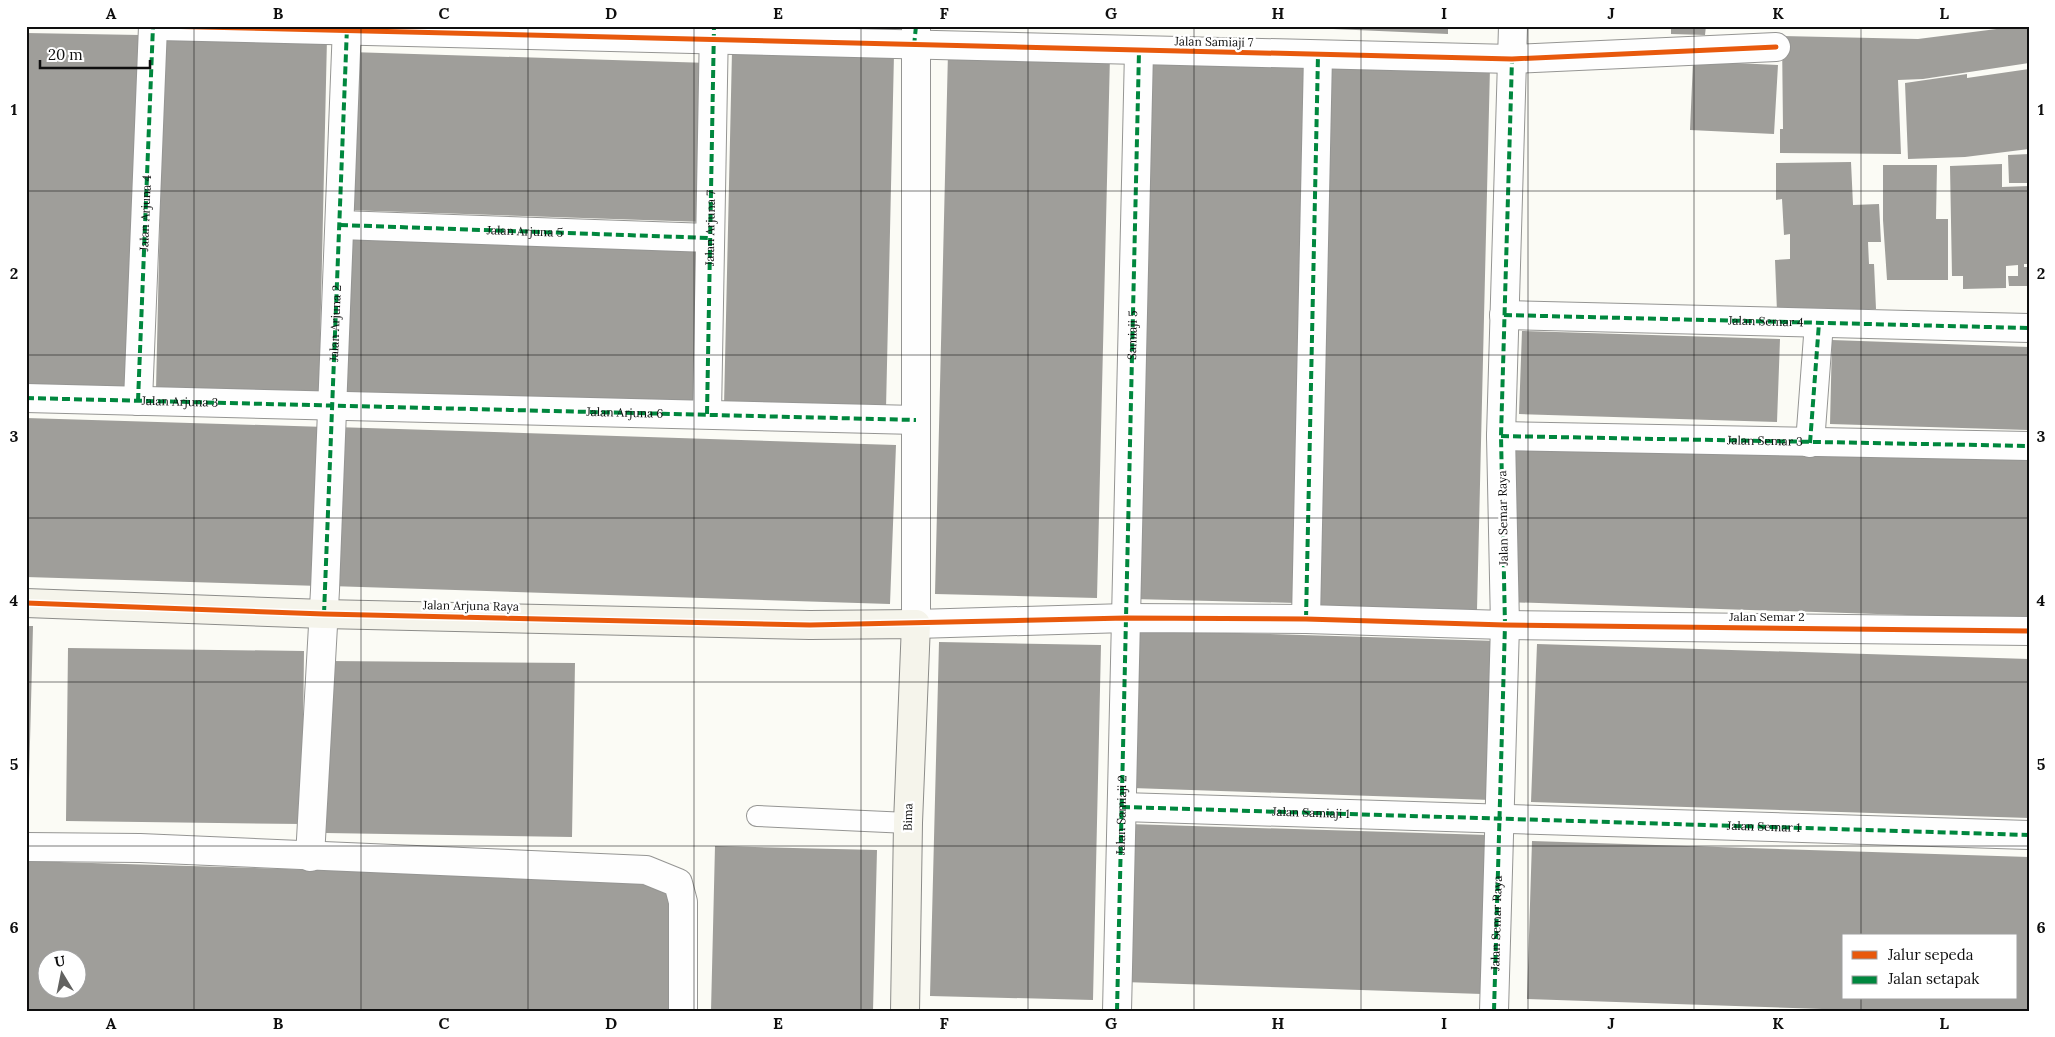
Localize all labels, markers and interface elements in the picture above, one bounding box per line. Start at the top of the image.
text: A [106,3,117,23]
text: B [273,3,284,23]
text: C [438,3,450,23]
text: D [605,3,617,23]
text: E [773,3,783,23]
text: F [939,3,949,23]
text: G [1105,3,1117,23]
text: H [1272,3,1285,23]
text: I [1441,3,1447,23]
text: J [1607,3,1615,23]
text: K [1772,3,1784,23]
text: L [1939,3,1949,23]
street label: Jalan Samiaji 7 [1173,33,1254,50]
scale bar [40,38,150,70]
text: 20 m [48,45,83,64]
text: 1 [11,99,17,119]
text: 1 [2038,99,2044,119]
street label: Jalan Arjuna 4 [136,174,154,253]
street label: Jalan Arjuna 7 [702,190,718,267]
street label: Jalan Arjuna 5 [485,222,563,240]
text: 2 [10,263,18,283]
text: 2 [2037,263,2045,283]
street label: Jalan Arjuna 2 [326,285,344,363]
street label: Samiaji 5 [1124,310,1140,360]
street label: Jalan Semar 4 [1727,313,1804,329]
street label: Jalan Arjuna 3 [140,393,219,410]
street label: Jalan Arjuna 6 [585,404,664,421]
text: 3 [10,426,19,446]
text: 3 [2037,426,2046,446]
street label: Jalan Semar 3 [1726,432,1803,449]
street label: Jalan Semar Raya [1494,470,1511,567]
text: 4 [10,590,19,610]
text: 4 [2037,590,2046,610]
street label: Jalan Arjuna Raya [422,597,519,614]
street label: Jalan Semar 2 [1728,609,1805,624]
text: 5 [10,754,19,774]
text: 5 [2037,754,2046,774]
street label: Jalan Samiaji 2 [1113,775,1129,856]
street label: Bima [900,803,915,831]
street label: Jalan Samiaji 1 [1271,804,1350,821]
street label: Jalan Semar 1 [1726,818,1801,835]
street label: Jalan Semar Raya [1487,875,1505,972]
text: 6 [9,917,19,937]
text: 6 [2036,917,2046,937]
legend [1842,934,2018,1000]
text: Jalur sepeda [1887,945,1974,964]
north arrow [38,950,88,1000]
text: U [53,951,67,971]
text: Jalan setapak [1887,969,1979,988]
text: A [106,1013,117,1033]
text: B [273,1013,284,1033]
text: C [438,1013,450,1033]
text: D [605,1013,617,1033]
text: E [773,1013,783,1033]
text: F [939,1013,949,1033]
text: G [1105,1013,1117,1033]
text: H [1272,1013,1285,1033]
text: I [1441,1013,1447,1033]
text: J [1607,1013,1615,1033]
text: K [1772,1013,1784,1033]
text: L [1939,1013,1949,1033]

